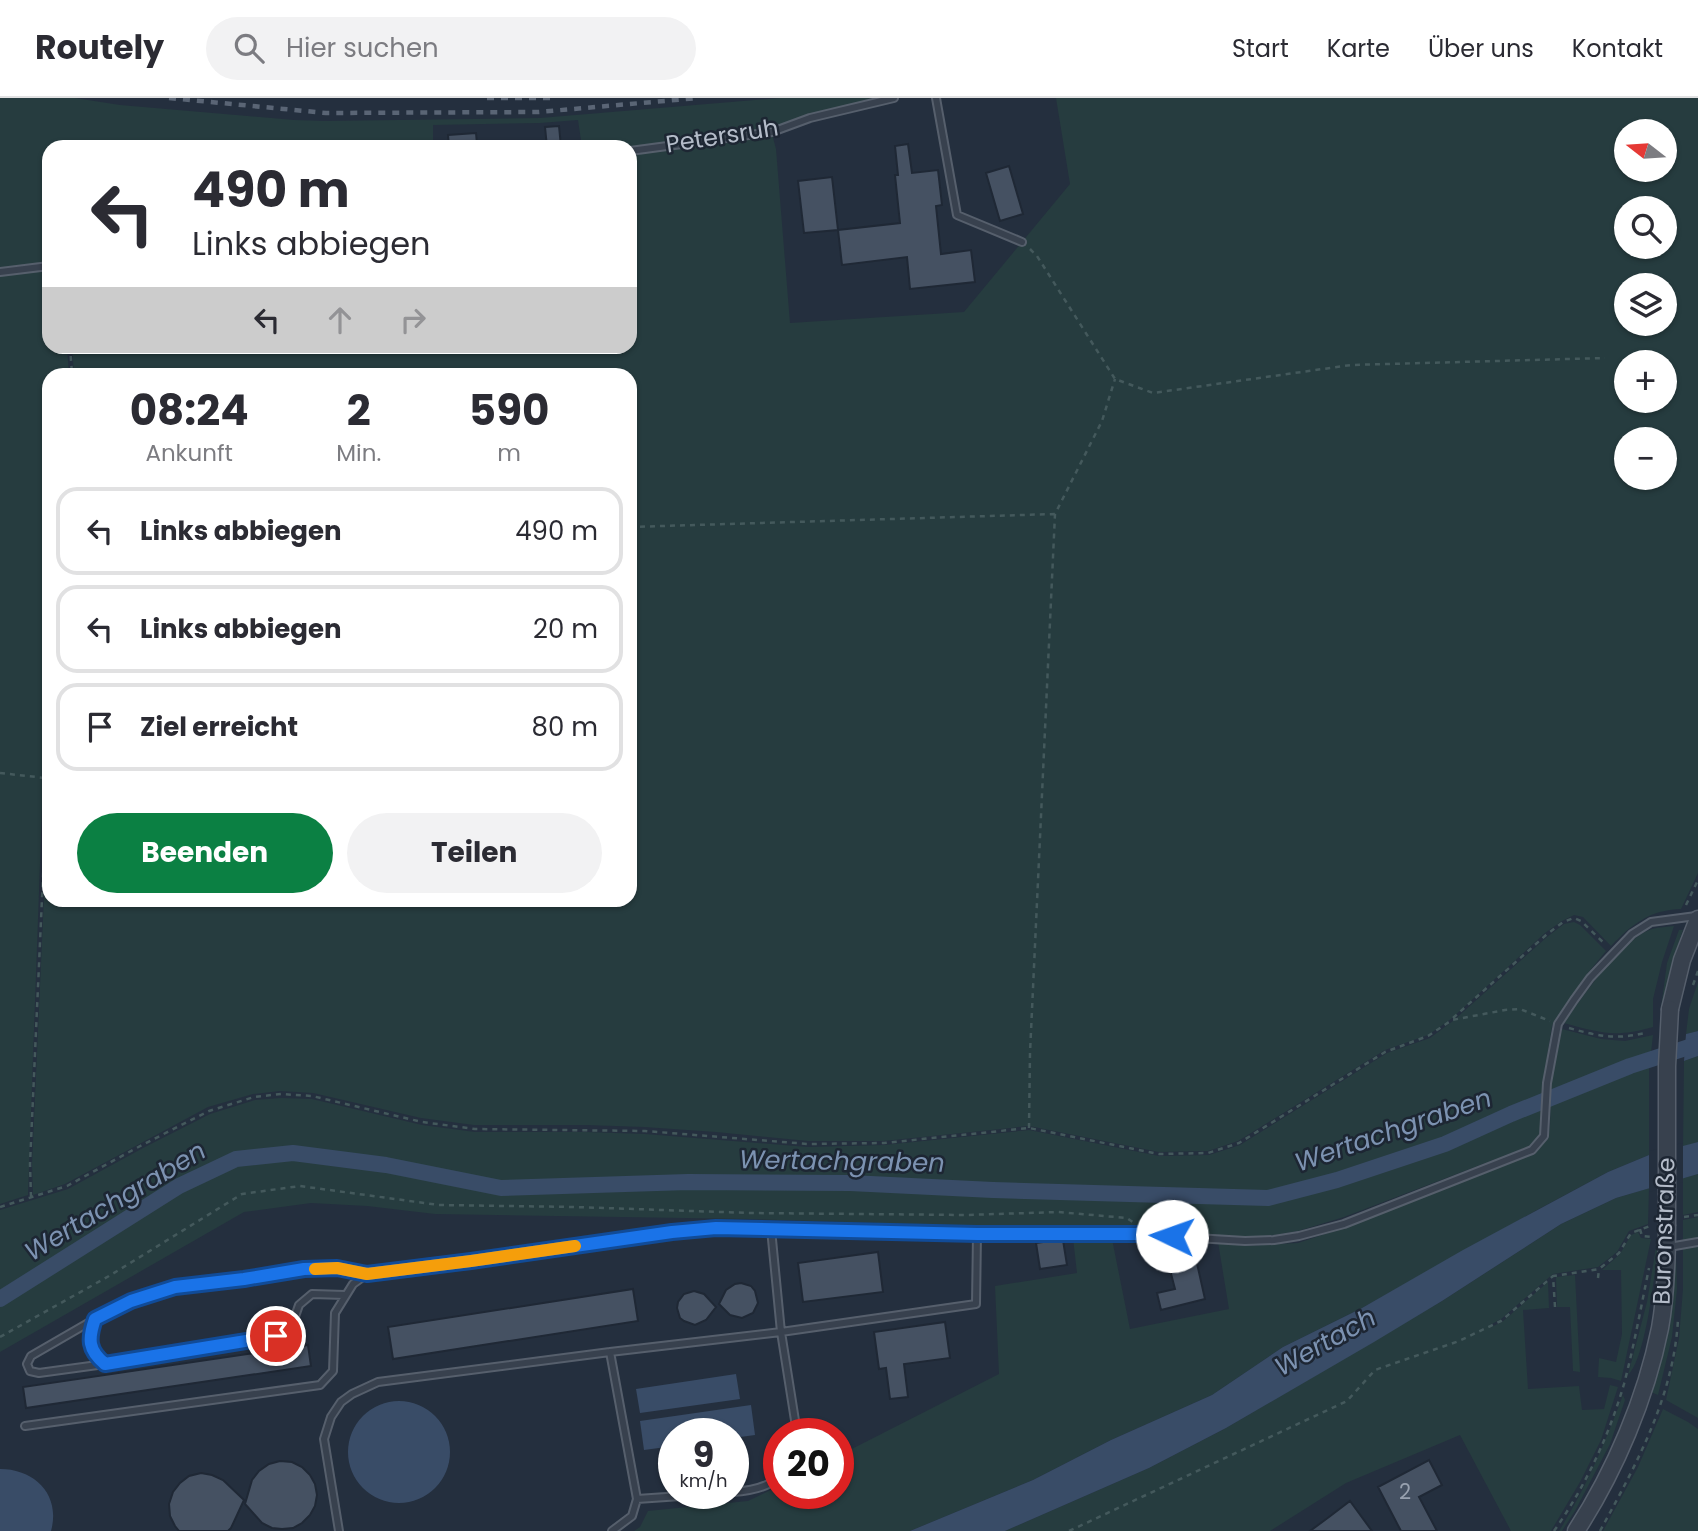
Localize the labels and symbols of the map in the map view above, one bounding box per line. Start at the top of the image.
street label: Petersruh [663,110,781,161]
north arrow [1614,119,1676,182]
water label: Wertachgraben [1290,1079,1496,1181]
water label: Wertachgraben [18,1133,212,1269]
water label: Wertachgraben [739,1141,945,1181]
street label: Buronstraße [1644,1157,1683,1305]
position arrow [1135,1199,1209,1273]
water label: Wertach [1268,1299,1382,1385]
pin [246,1306,306,1366]
speed limit sign: 20 [763,1418,854,1509]
house number: 2 [1399,1477,1411,1506]

